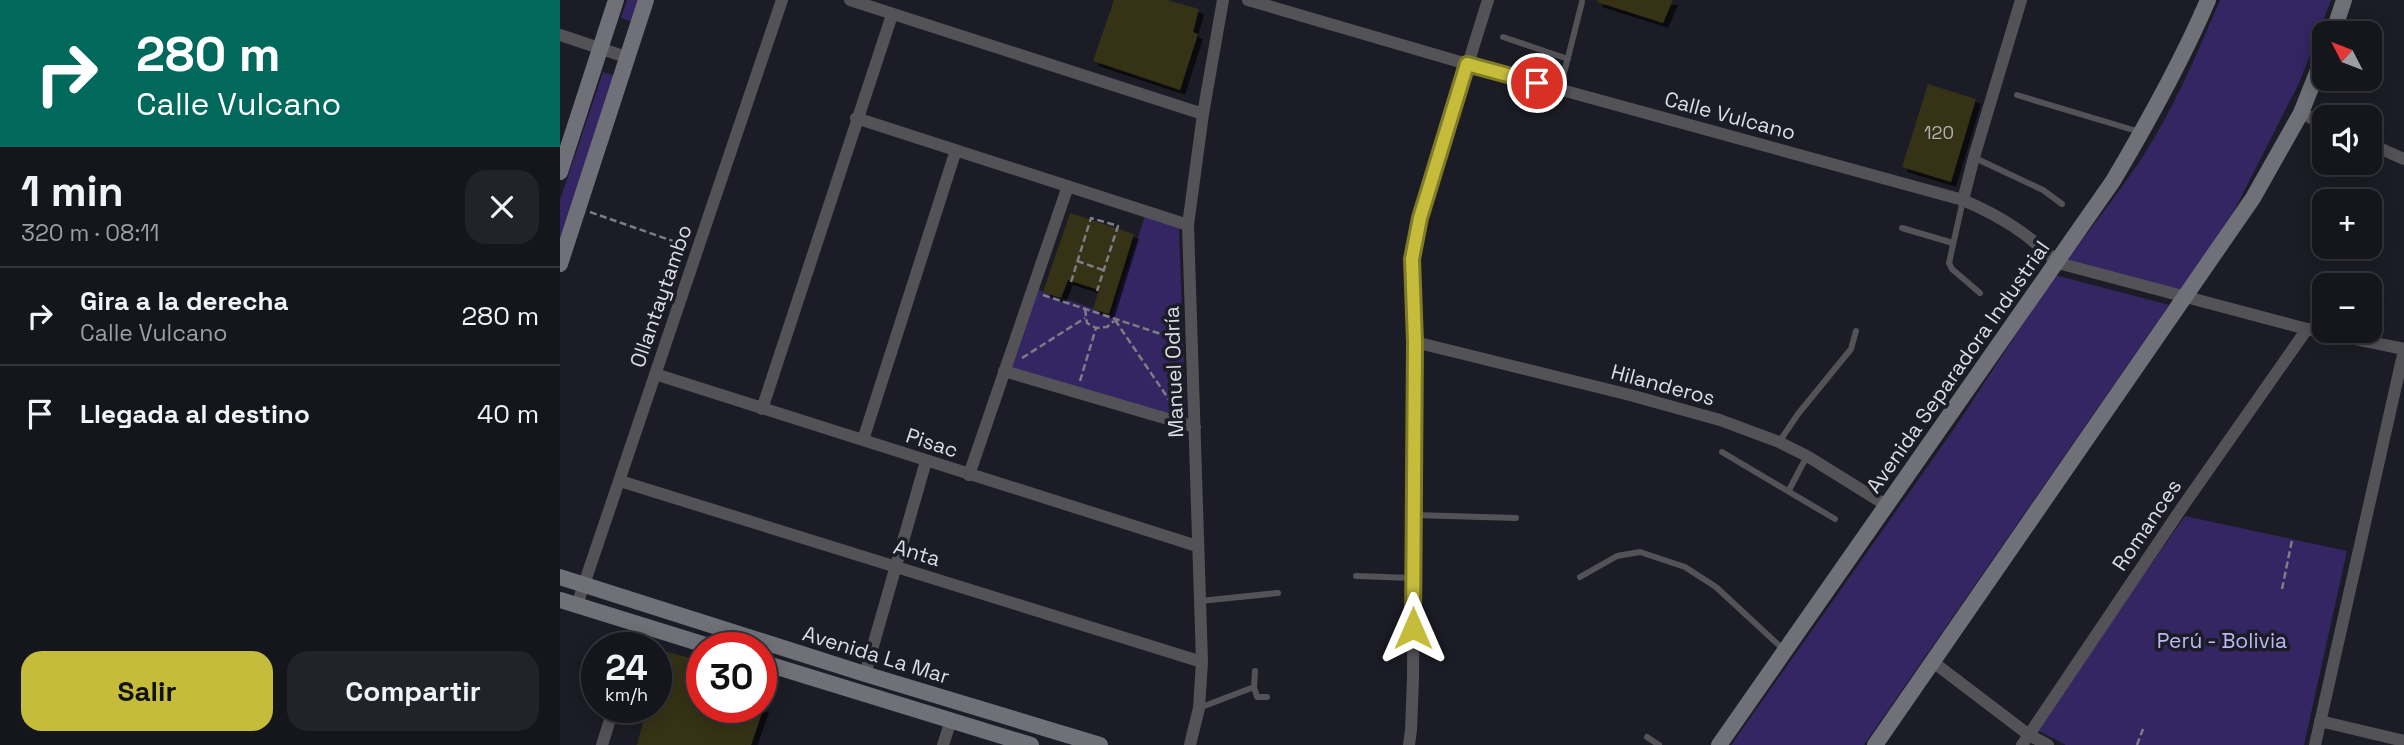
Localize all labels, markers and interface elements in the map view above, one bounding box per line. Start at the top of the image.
north arrow [2312,21,2382,91]
map controls [2312,21,2382,343]
text: 280 m [136,23,281,85]
icon: right [21,28,112,119]
pin [1507,53,1567,113]
icon: arrive [1518,64,1556,102]
text: Calle Vulcano [136,84,341,124]
street label: Calle Vulcano [1662,85,1799,146]
button: sound [2312,105,2382,175]
house number: 120 [1924,121,1954,144]
text: 1 min [21,165,124,218]
button: close [465,170,539,244]
button: + [2312,189,2382,259]
text: 320 m · 08:11 [21,218,159,248]
street label: Ollantaytambo [623,221,698,371]
street label: Avenida Separadora Industrial [1860,235,2055,498]
button: − [2312,273,2382,343]
text: Gira a la derecha [80,284,289,318]
icon: right [21,297,59,335]
text: 280 m [461,299,539,333]
street label: Manuel Odría [1158,306,1189,438]
text: Calle Vulcano [80,318,228,348]
street label: Hilanderos [1608,358,1718,411]
icon: arrive [21,395,59,433]
text: Llegada al destino [80,397,310,431]
text: 40 m [477,397,539,431]
street label: Pisac [903,421,962,464]
street label: Romances [2106,474,2187,576]
street label: Anta [890,533,944,572]
position arrow [1376,591,1450,665]
street label: Avenida La Mar [799,619,953,690]
park label: Perú - Bolivia [2157,627,2287,654]
speed limit sign: 30 [686,632,777,723]
text: 24 [605,646,648,690]
button: Salir [21,651,273,731]
button: Compartir [287,651,539,731]
text: km/h [605,683,648,706]

